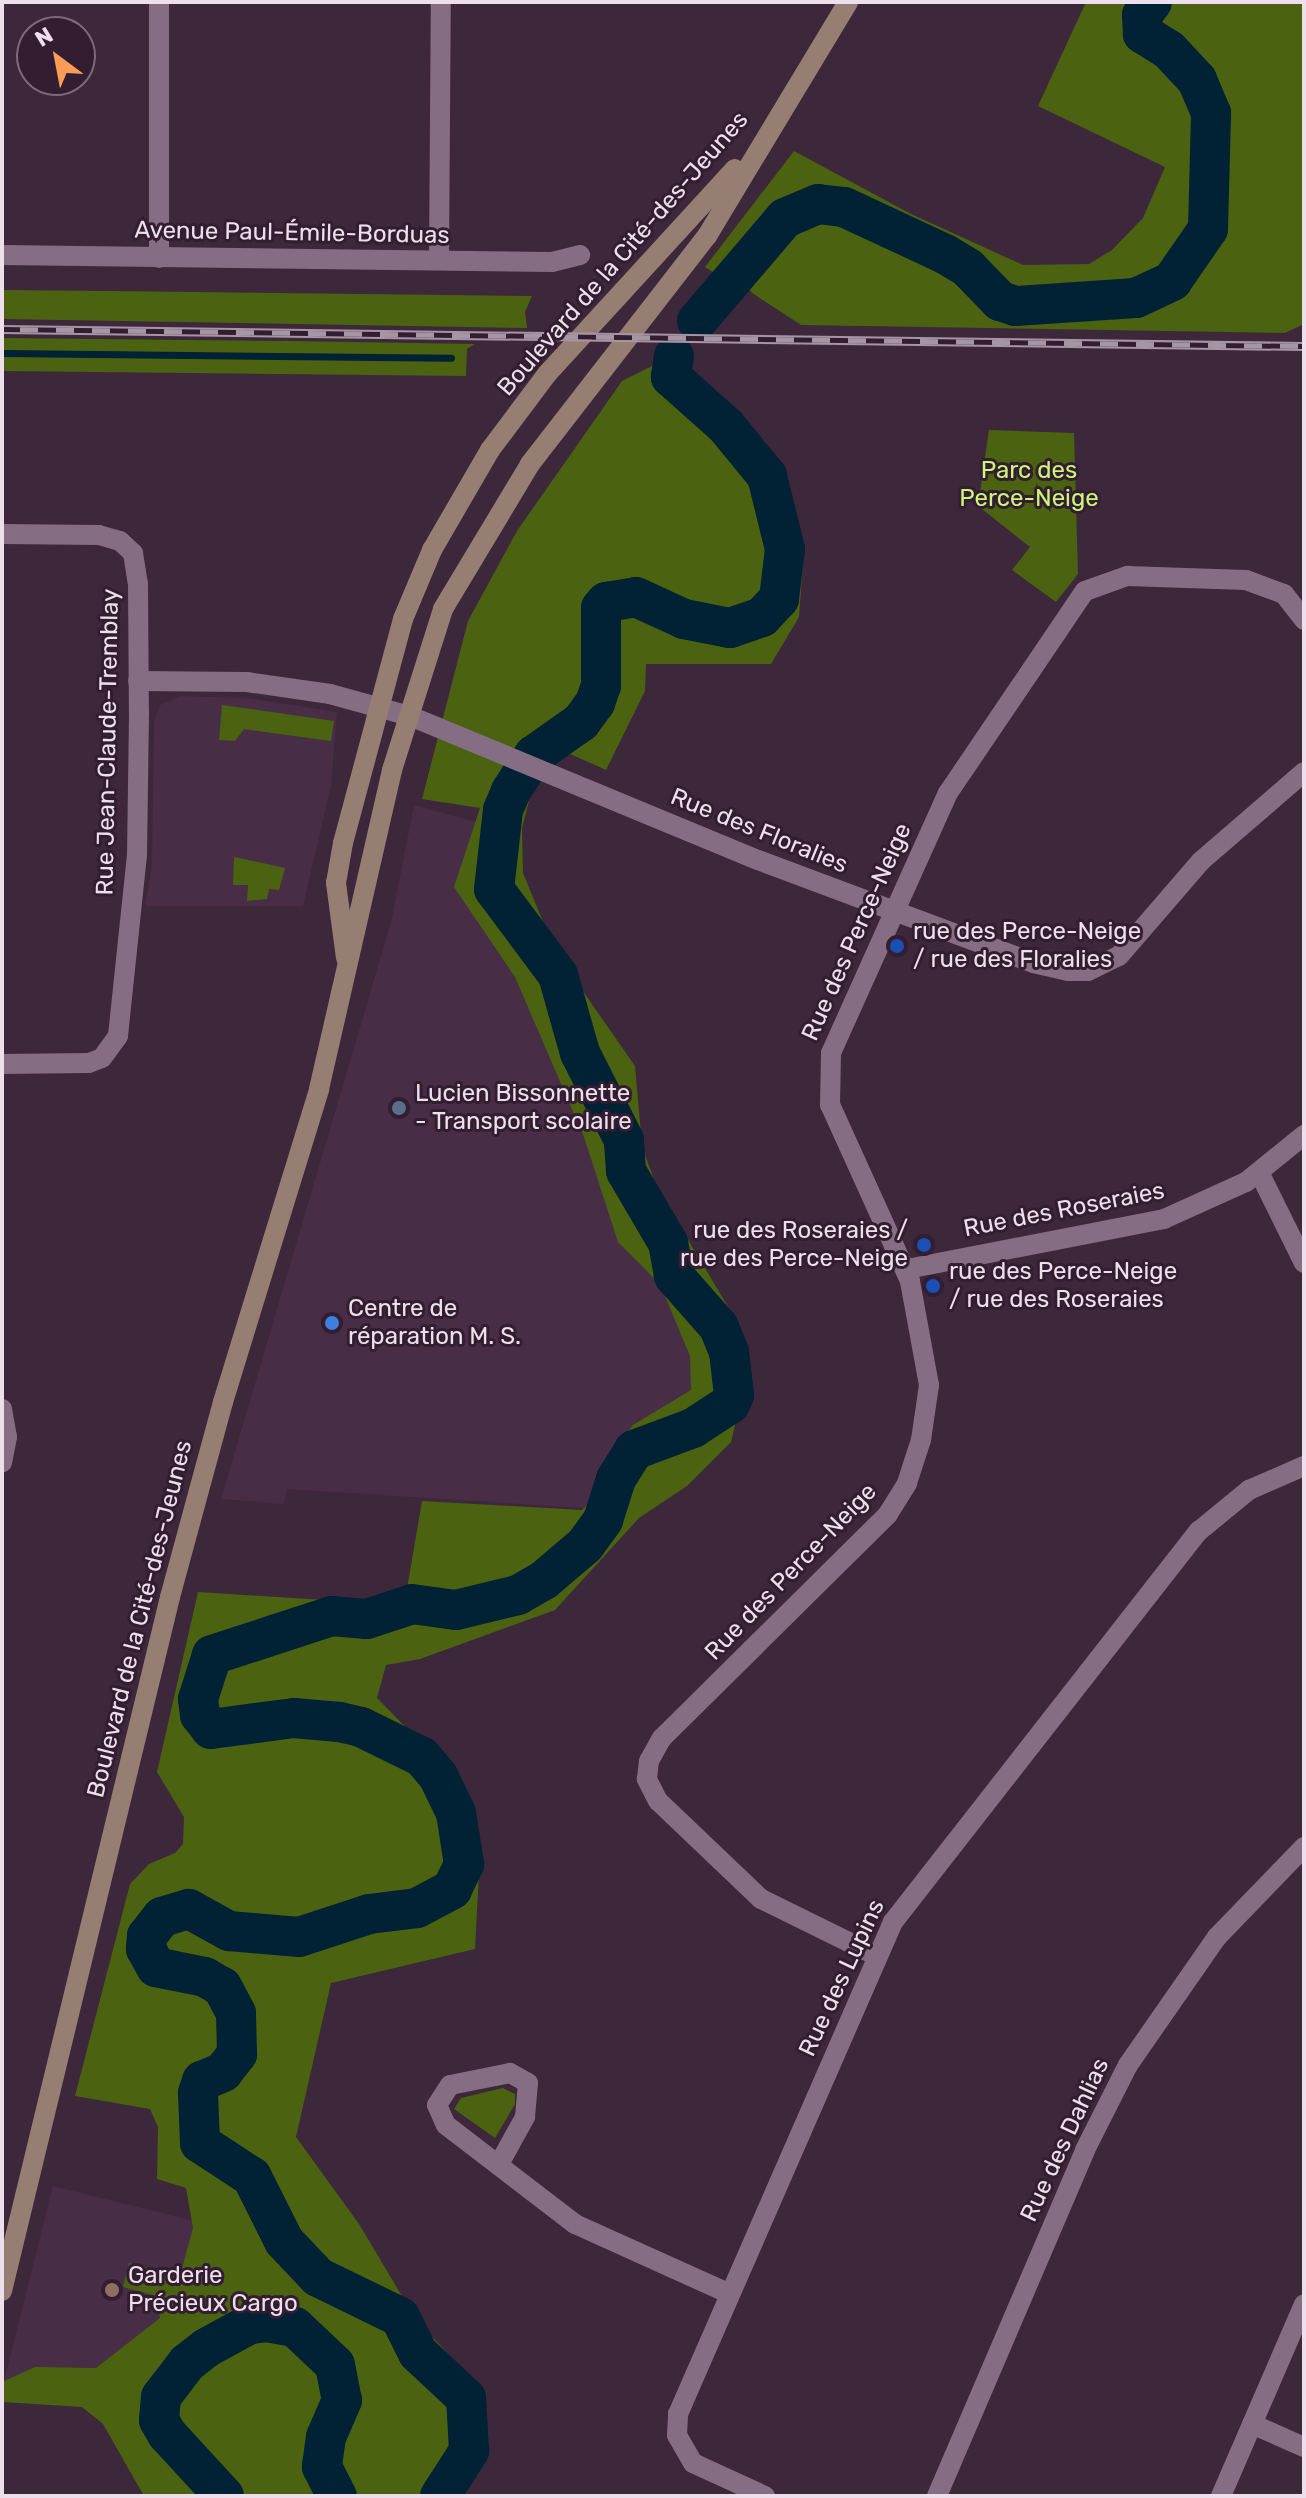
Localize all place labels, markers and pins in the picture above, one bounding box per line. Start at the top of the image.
place label: rue des Perce-Neige / rue des Floralies [913,918,1141,974]
marker: rue des Perce-Neige / rue des Floralies [888,937,906,955]
place label: Lucien Bissonnette - Transport scolaire [415,1080,632,1136]
marker: Lucien Bissonnette - Transport scolaire [390,1099,408,1117]
place label: rue des Roseraies / rue des Perce-Neige [680,1217,908,1273]
marker: rue des Roseraies / rue des Perce-Neige [915,1236,933,1254]
place label: rue des Perce-Neige / rue des Roseraies [949,1258,1177,1314]
marker: rue des Perce-Neige / rue des Roseraies [924,1277,942,1295]
place label: Centre de réparation M. S. [348,1295,521,1351]
marker: Centre de réparation M. S. [323,1314,341,1332]
place label: Garderie Précieux Cargo [128,2262,298,2318]
marker: Garderie Précieux Cargo [103,2281,121,2299]

